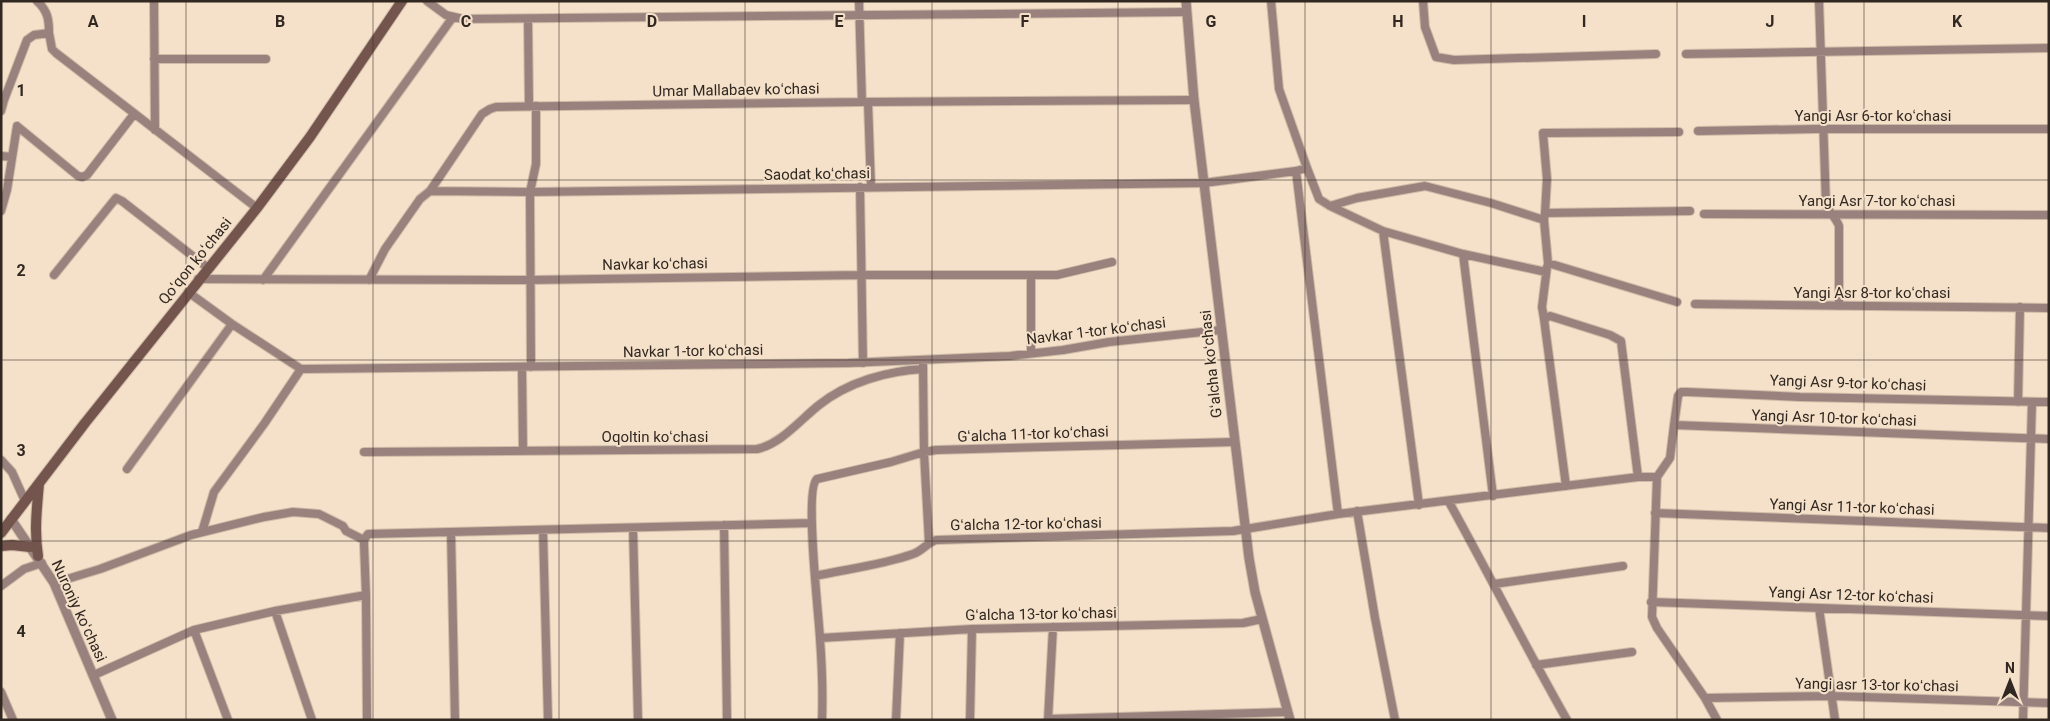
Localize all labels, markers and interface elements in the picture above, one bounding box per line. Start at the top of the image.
text: A [88,12,99,31]
text: B [275,12,285,31]
text: C [461,12,471,31]
text: D [647,12,657,31]
text: E [835,12,844,31]
text: F [1021,12,1030,31]
text: G [1206,12,1217,31]
text: H [1392,12,1404,31]
text: I [1582,12,1586,31]
text: J [1766,12,1774,31]
text: K [1952,12,1963,31]
street label: Umar Mallabaev koʻchasi [652,80,820,100]
text: 1 [16,81,26,100]
street label: Yangi Asr 6-tor koʻchasi [1795,107,1951,125]
street label: Saodat koʻchasi [764,164,870,184]
street label: Yangi Asr 7-tor koʻchasi [1799,192,1955,210]
street label: Qoʻqon koʻchasi [155,214,235,308]
street label: Navkar koʻchasi [602,254,708,274]
text: 2 [16,261,26,280]
street label: Yangi Asr 8-tor koʻchasi [1794,284,1950,302]
street label: Gʻalcha koʻchasi [1196,309,1226,419]
street label: Navkar 1-tor koʻchasi [1025,314,1167,348]
street label: Navkar 1-tor koʻchasi [623,341,763,361]
street label: Yangi Asr 9-tor koʻchasi [1769,371,1927,395]
street label: Yangi Asr 10-tor koʻchasi [1751,406,1917,430]
street label: Gʻalcha 11-tor koʻchasi [957,422,1109,446]
street label: Oqoltin koʻchasi [602,428,708,446]
text: 3 [16,441,26,460]
street label: Yangi Asr 11-tor koʻchasi [1769,495,1935,519]
street label: Gʻalcha 12-tor koʻchasi [950,514,1102,534]
street label: Nuroniy koʻchasi [48,557,110,665]
street label: Yangi Asr 12-tor koʻchasi [1768,583,1934,607]
street label: Gʻalcha 13-tor koʻchasi [965,604,1117,624]
text: 4 [16,622,26,641]
north arrow [1985,656,2035,706]
text: N [2005,660,2015,676]
street label: Yangi asr 13-tor koʻchasi [1795,675,1959,695]

